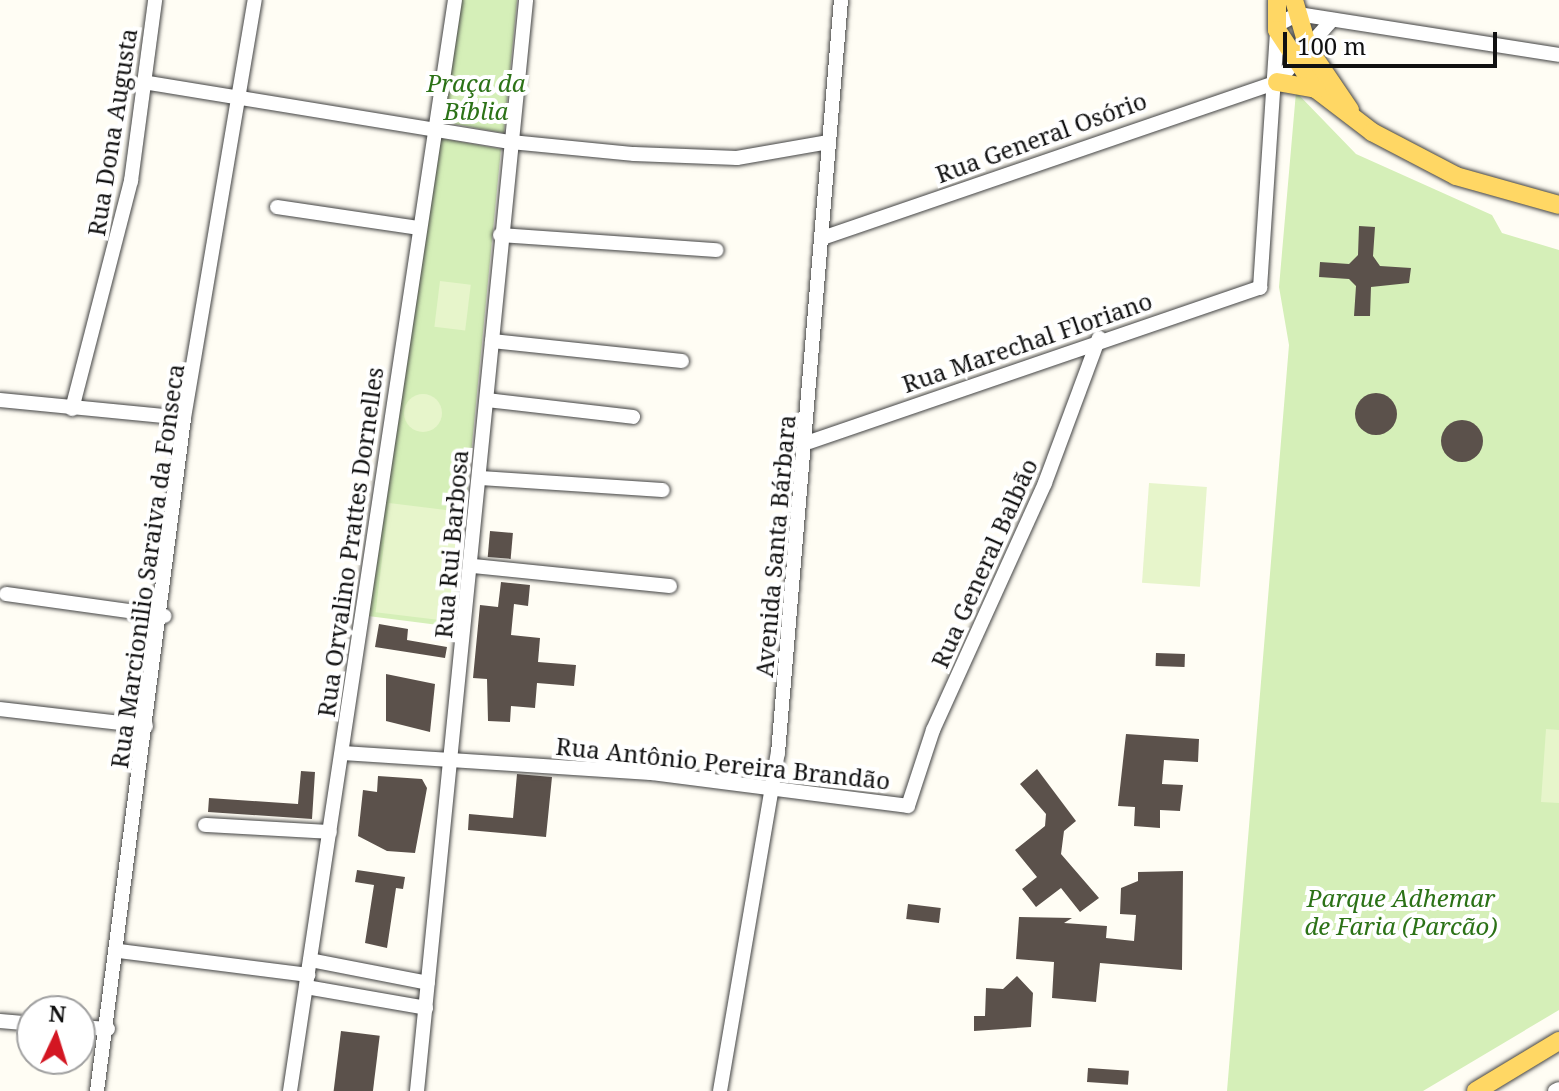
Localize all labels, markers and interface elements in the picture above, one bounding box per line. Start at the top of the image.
scale bar [1287,16,1501,66]
street label: Rua Dona Augusta [81,26,143,238]
text: 100 m [1297,29,1366,62]
park label: Praça da Bíblia [426,69,526,125]
street label: Rua General Osório [932,85,1150,189]
street label: Rua Marechal Floriano [898,286,1156,398]
street label: Rua Marcionilio Saraiva da Fonseca [104,362,190,770]
street label: Rua Orvalino Prattes Dornelles [311,365,389,719]
street label: Avenida Santa Bárbara [749,414,801,678]
street label: Rua Rui Barbosa [428,449,474,639]
street label: Rua General Balbão [925,454,1043,672]
street label: Rua Antônio Pereira Brandão [554,731,892,795]
park label: Parque Adhemar de Faria (Parcão) [1304,884,1498,940]
north arrow [16,995,96,1075]
text: N [48,997,67,1029]

